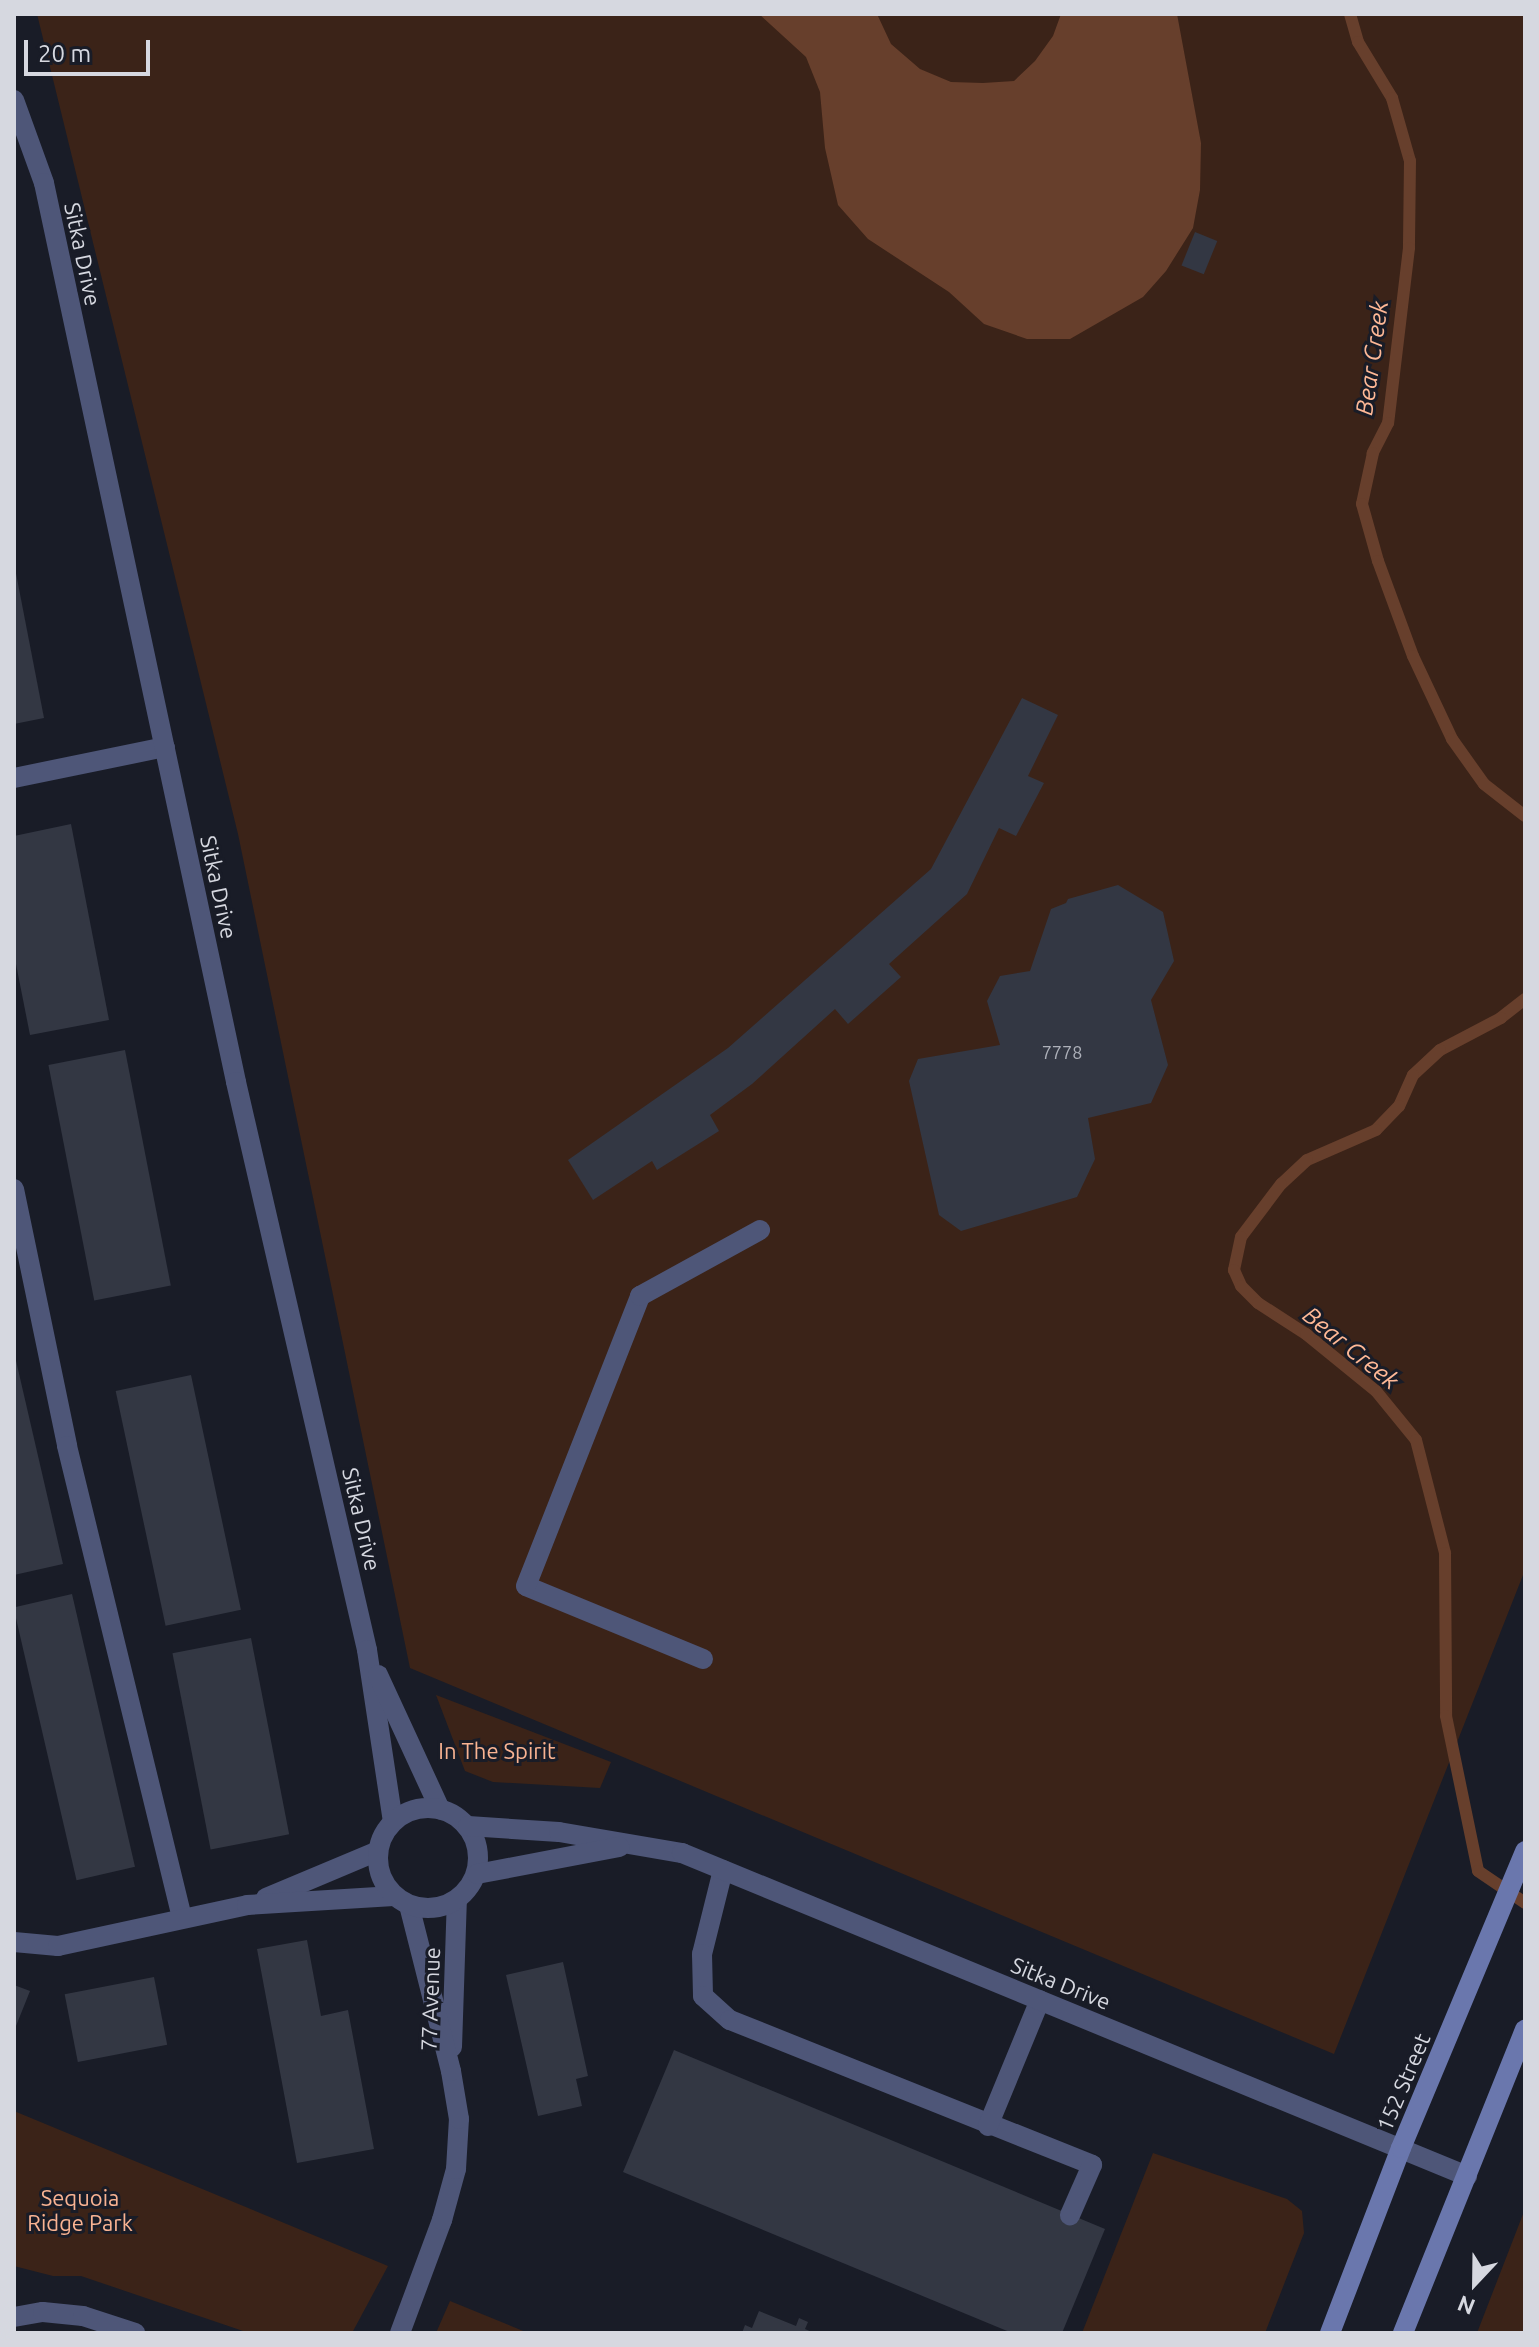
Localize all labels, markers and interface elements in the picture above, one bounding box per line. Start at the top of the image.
scale bar [28,24,154,74]
text: 20 m [38,40,91,67]
street label: Sitka Drive [59,200,107,308]
water label: Bear Creek [1350,299,1394,417]
street label: Sitka Drive [195,833,243,941]
house number: 7778 [1042,1041,1082,1063]
water label: Bear Creek [1297,1301,1405,1395]
street label: Sitka Drive [337,1465,387,1573]
park label: In The Spirit [438,1738,556,1764]
street label: 77 Avenue [415,1947,445,2051]
street label: Sitka Drive [1007,1951,1115,2015]
street label: 152 Street [1371,2029,1435,2135]
park label: Sequoia Ridge Park [27,2184,133,2236]
north arrow [1435,2243,1515,2323]
text: N [1454,2291,1478,2320]

